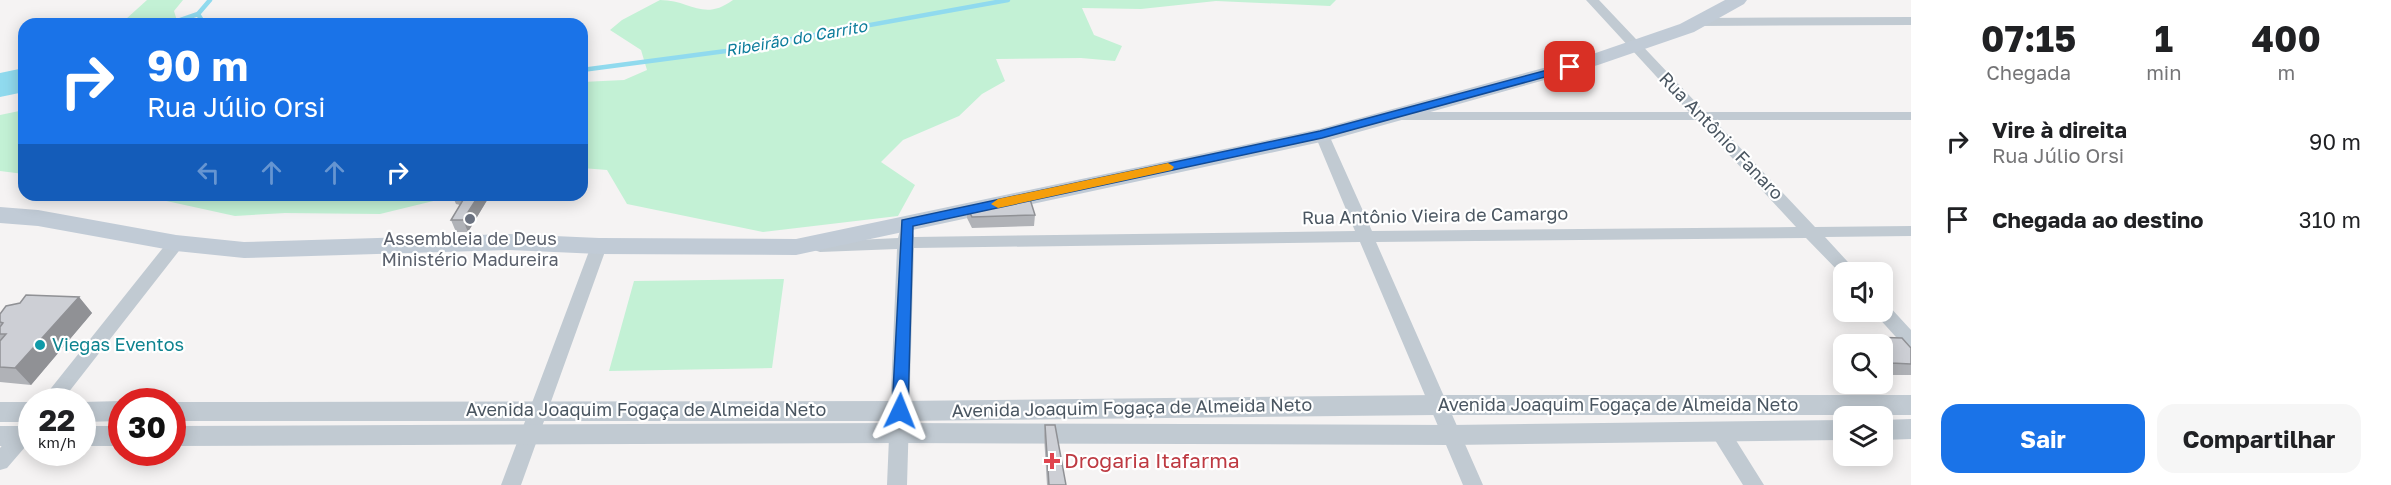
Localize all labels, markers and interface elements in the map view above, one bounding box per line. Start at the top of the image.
water label: Ribeirão do Carrito [724,15,870,60]
text: 07:15 [1981,17,2076,60]
text: 1 [2155,17,2173,60]
text: 400 [2252,17,2321,60]
text: 90 m [147,40,248,90]
pin [1544,41,1595,92]
icon: right [48,42,126,120]
icon: arrive [1553,50,1586,83]
text: Chegada [1986,60,2071,84]
text: min [2146,60,2182,84]
text: m [2277,60,2295,84]
street label: Rua Antônio Fanaro [1655,67,1788,204]
text: Rua Júlio Orsi [147,91,325,123]
text: Vire à direita [1992,116,2127,143]
icon: right [1941,125,1974,158]
text: 90 m [2309,128,2361,155]
text: Rua Júlio Orsi [1992,143,2124,167]
icon: left [192,156,225,189]
icon: ahead [255,156,288,189]
icon: ahead [318,156,351,189]
icon: right [381,156,414,189]
street label: Rua Antônio Vieira de Camargo [1302,202,1568,228]
icon: arrive [1941,203,1974,236]
text: Chegada ao destino [1992,206,2204,233]
text: 310 m [2299,206,2361,233]
marker: Assembleia de Deus Ministério Madureira [463,212,477,226]
place label: Assembleia de Deus Ministério Madureira [381,227,559,270]
map controls [1833,262,1893,466]
button: sound [1833,262,1893,322]
place label: Viegas Eventos [52,333,184,355]
button: search [1833,334,1893,394]
marker: Viegas Eventos [33,338,47,352]
position arrow [868,379,932,443]
speed limit sign: 30 [108,388,186,466]
street label: Avenida Joaquim Fogaça de Almeida Neto [952,393,1312,421]
street label: Avenida Joaquim Fogaça de Almeida Neto [1438,393,1798,415]
street label: Avenida Joaquim Fogaça de Almeida Neto [466,398,826,420]
text: 22 [39,402,75,438]
button: Sair [1941,404,2145,473]
button: Compartilhar [2157,404,2361,473]
button: layers [1833,406,1893,466]
text: km/h [38,433,76,451]
place label: Drogaria Itafarma [1064,447,1240,473]
marker: Drogaria Itafarma [1045,454,1059,468]

